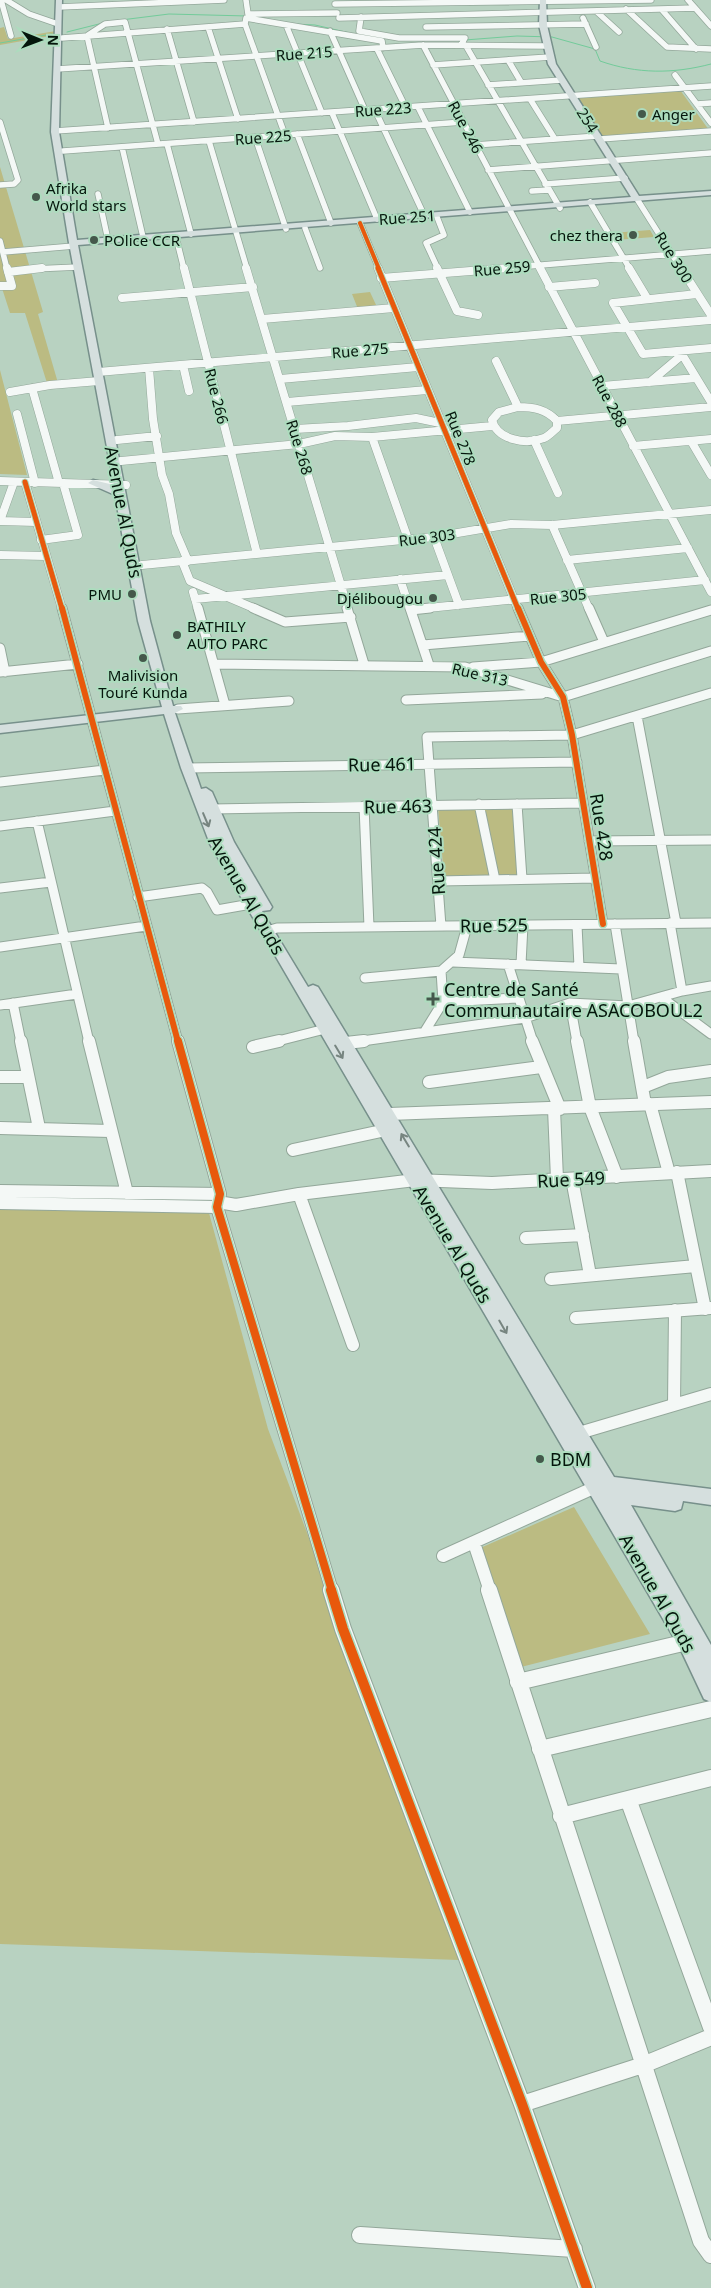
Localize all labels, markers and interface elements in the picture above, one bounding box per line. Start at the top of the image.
north arrow [15,15,65,65]
text: N [44,34,63,46]
street label: Rue 215 [275,41,333,65]
street label: Rue 223 [354,97,412,121]
street label: Rue 246 [444,97,488,157]
street label: 254 [573,104,604,137]
place label: Anger [652,104,695,124]
marker: Anger [636,108,648,120]
street label: Rue 225 [234,125,292,149]
place label: Afrika World stars [46,178,126,215]
marker: Afrika World stars [30,191,42,203]
street label: Rue 251 [378,205,436,229]
place label: chez thera [550,225,623,245]
street label: Rue 300 [650,228,698,286]
marker: chez thera [627,229,639,241]
place label: POlice CCR [104,230,181,250]
marker: POlice CCR [88,234,100,246]
street label: Rue 259 [473,256,531,280]
street label: Rue 275 [331,338,389,362]
street label: Rue 266 [200,366,234,426]
street label: Rue 288 [588,371,632,431]
street label: Rue 278 [441,408,481,468]
street label: Rue 268 [282,417,318,477]
street label: Avenue Al Quds [99,444,149,580]
street label: Rue 303 [398,524,456,550]
street label: Rue 305 [529,583,587,609]
place label: PMU [88,584,122,604]
marker: PMU [126,588,138,600]
place label: Djélibougou [337,588,423,608]
marker: Djélibougou [427,592,439,604]
place label: BATHILY AUTO PARC [187,616,268,653]
marker: BATHILY AUTO PARC [171,629,183,641]
marker: Malivision Touré Kunda [137,652,149,664]
street label: Rue 313 [450,658,510,690]
place label: Malivision Touré Kunda [98,665,188,702]
street label: Rue 461 [348,751,416,777]
street label: Rue 428 [585,792,619,862]
street label: Rue 463 [364,793,432,819]
one-way arrow [201,812,211,827]
street label: Rue 424 [422,826,450,896]
street label: Avenue Al Quds [203,831,291,959]
street label: Rue 525 [460,912,528,938]
place label: Centre de Santé Communautaire ASACOBOUL2 [444,977,703,1022]
marker: Centre de Santé Communautaire ASACOBOUL2 [426,992,440,1006]
one-way arrow [334,1045,344,1059]
one-way arrow [400,1134,410,1148]
street label: Rue 549 [536,1165,606,1193]
street label: Avenue Al Quds [408,1181,498,1307]
one-way arrow [498,1319,508,1334]
place label: BDM [550,1447,591,1471]
marker: BDM [534,1453,546,1465]
street label: Avenue Al Quds [614,1529,702,1657]

